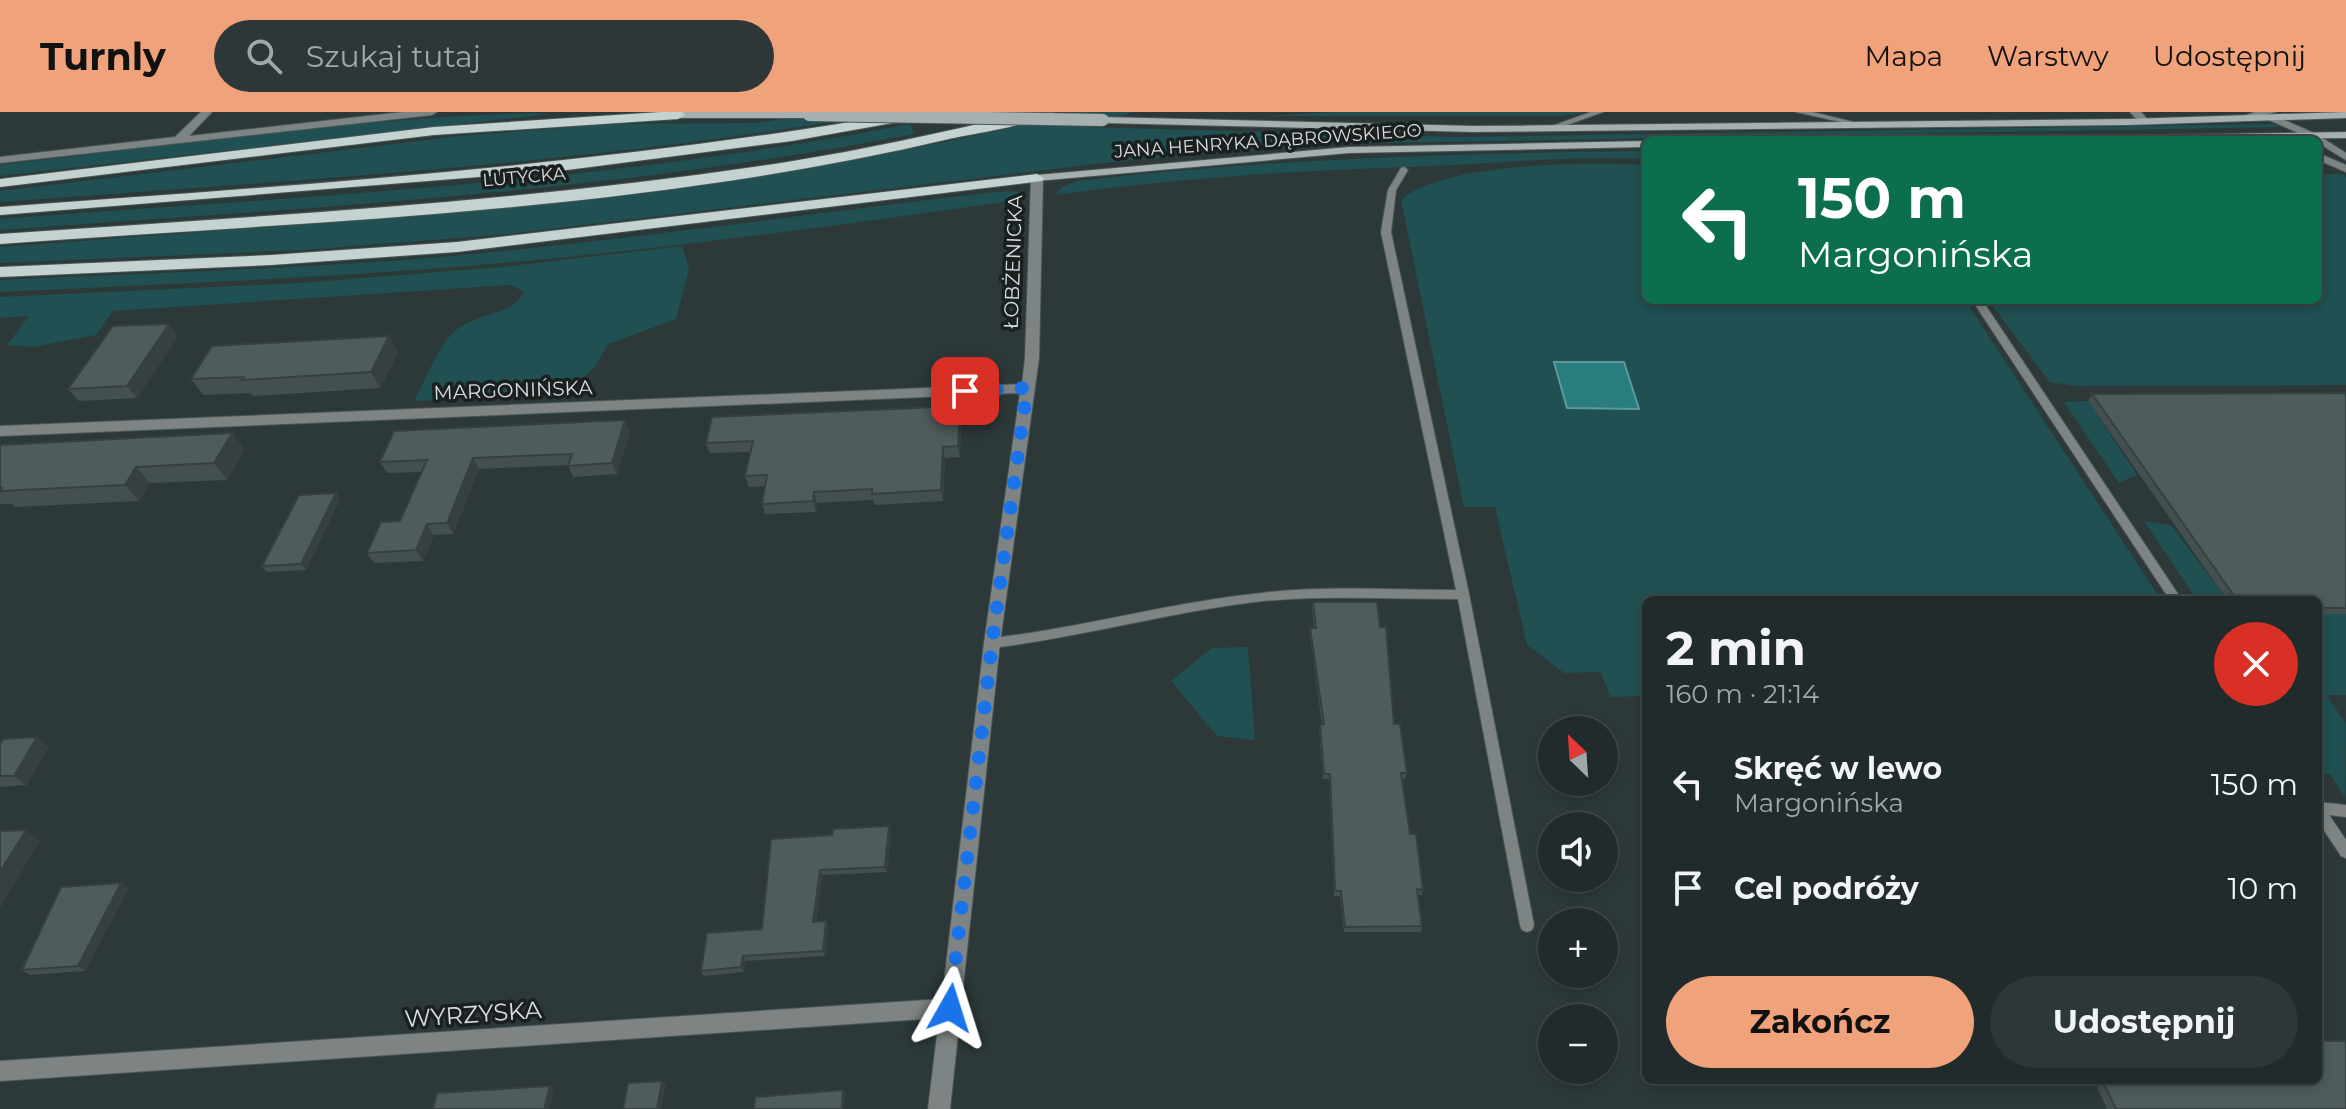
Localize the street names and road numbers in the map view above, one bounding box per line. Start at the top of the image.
street label: JANA HENRYKA DĄBROWSKIEGO [1113,119,1422,163]
street label: LUTYCKA [481,162,567,192]
street label: ŁOBŻENICKA [999,194,1027,329]
street label: MARGONIŃSKA [433,375,594,405]
street label: WYRZYSKA [403,995,543,1033]

